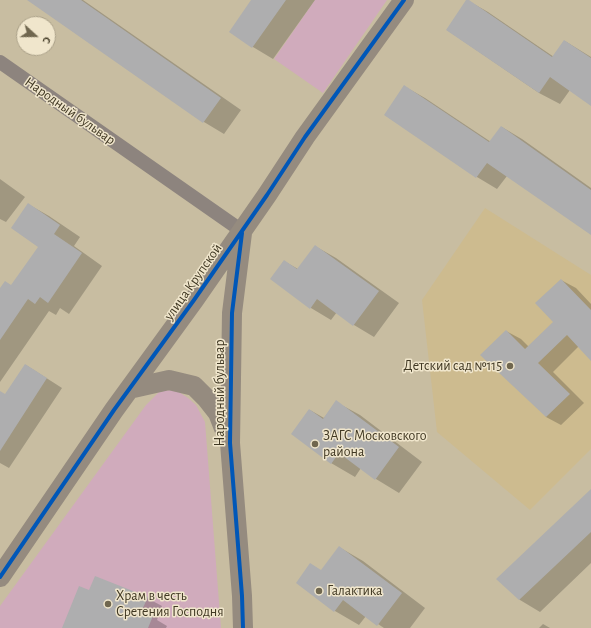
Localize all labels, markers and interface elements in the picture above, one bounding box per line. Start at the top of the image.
north arrow [16,16,56,56]
text: С [41,35,53,45]
street label: Народный бульвар [21,73,119,149]
street label: улица Крупской [160,240,226,324]
street label: Народный бульвар [212,339,228,447]
place label: Детский сад №115 [404,358,502,374]
marker: Детский сад №115 [505,361,515,371]
place label: ЗАГС Московского района [323,428,427,460]
marker: ЗАГС Московского района [310,439,320,449]
place label: Галактика [327,583,382,599]
marker: Галактика [314,586,324,596]
place label: Храм в честь Сретения Господня [116,588,224,620]
marker: Храм в честь Сретения Господня [103,599,113,609]

